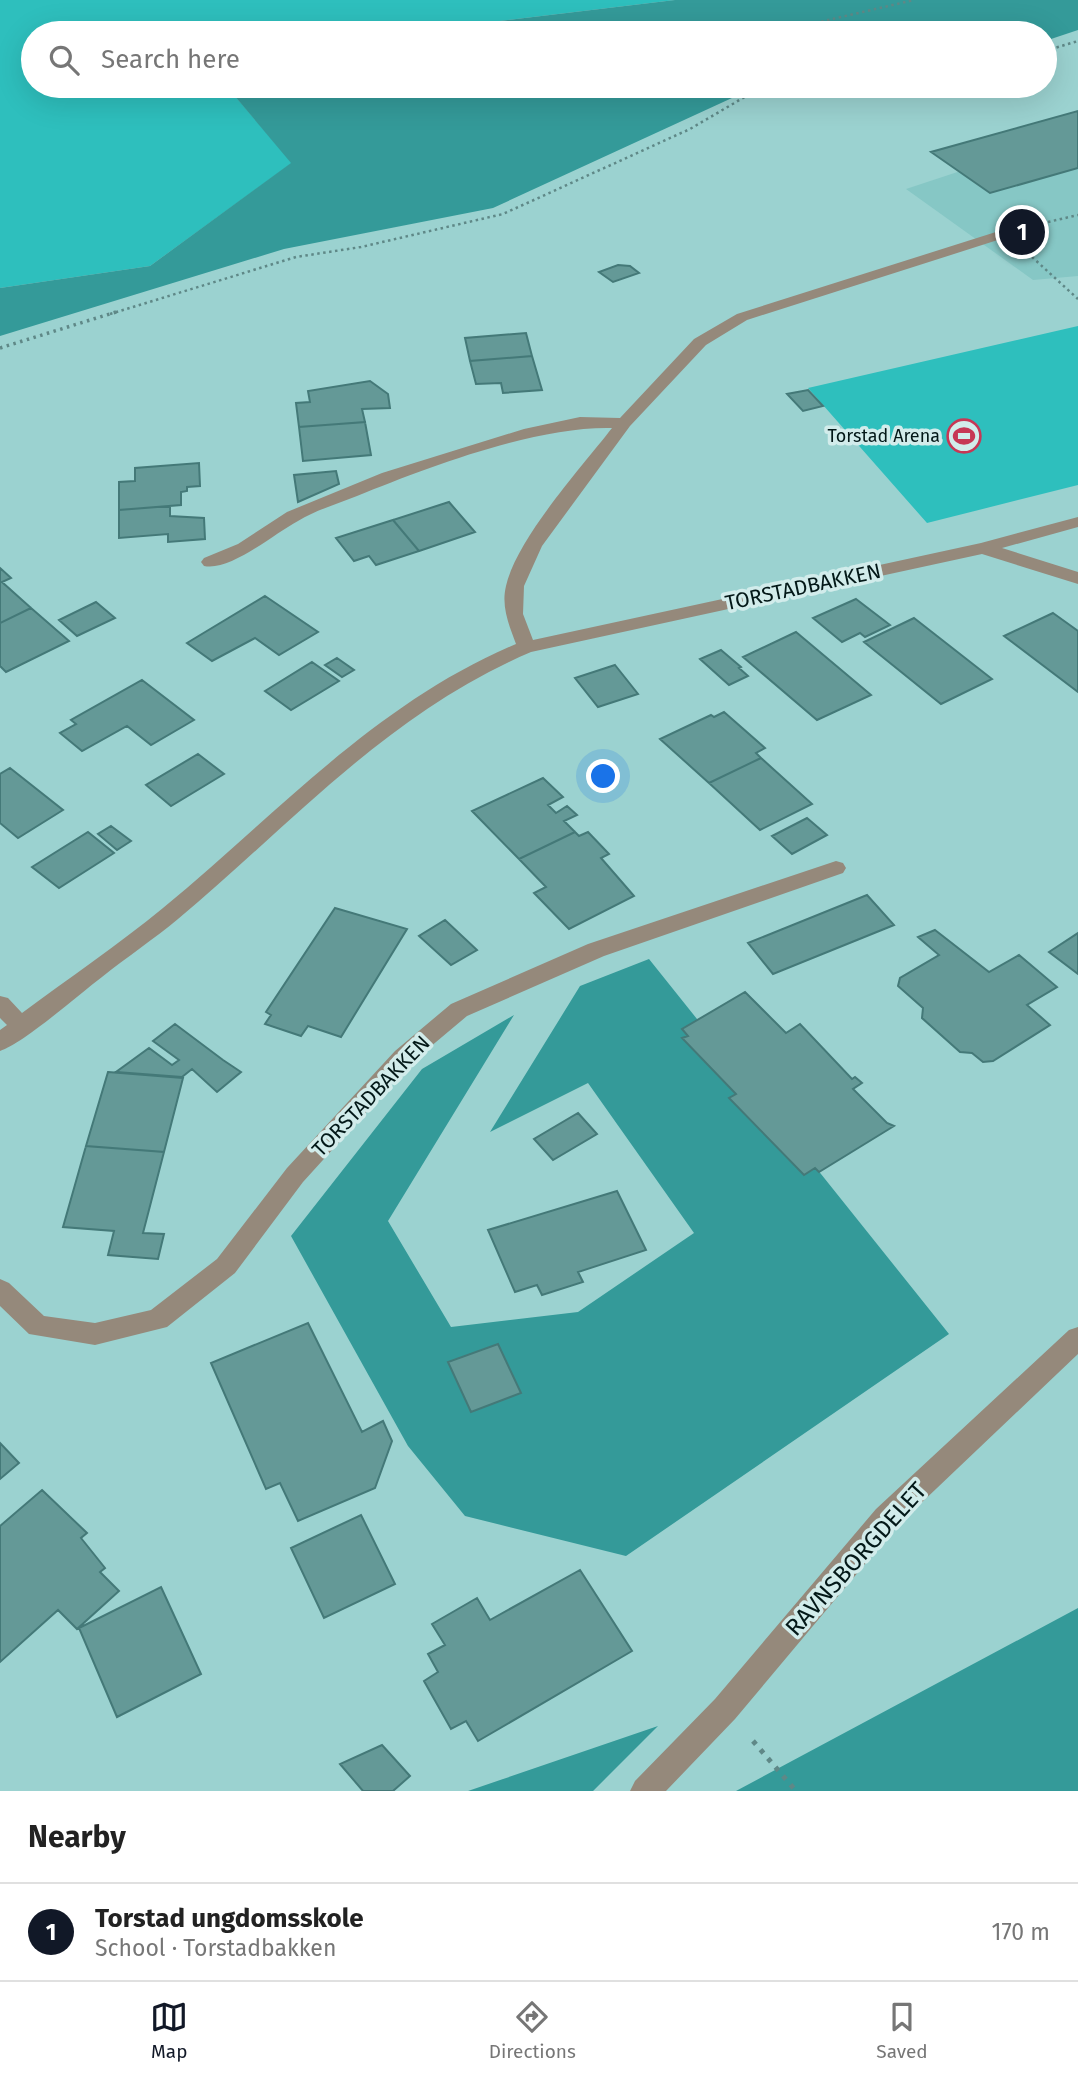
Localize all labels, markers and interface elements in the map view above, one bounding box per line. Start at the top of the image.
search box [21,21,1057,98]
icon: search [45,41,83,79]
text: Search here [101,44,240,75]
pin: 1 [999,206,1045,258]
sports icon: Torstad Arena [945,417,983,455]
place label: Torstad Arena [828,425,940,447]
street label: TORSTADBAKKEN [723,558,883,616]
your location [586,759,620,793]
street label: TORSTADBAKKEN [307,1030,435,1162]
street label: RAVNSBORGDELET [780,1476,933,1642]
text: Nearby [28,1819,126,1855]
text: Torstad ungdomsskole [95,1903,364,1934]
text: 1 [46,1918,56,1946]
text: 170 m [991,1918,1050,1946]
text: School · Torstadbakken [95,1934,336,1962]
tab: Map [150,1998,188,2063]
tab: Directions [489,1998,576,2063]
tab: Saved [876,1998,928,2063]

